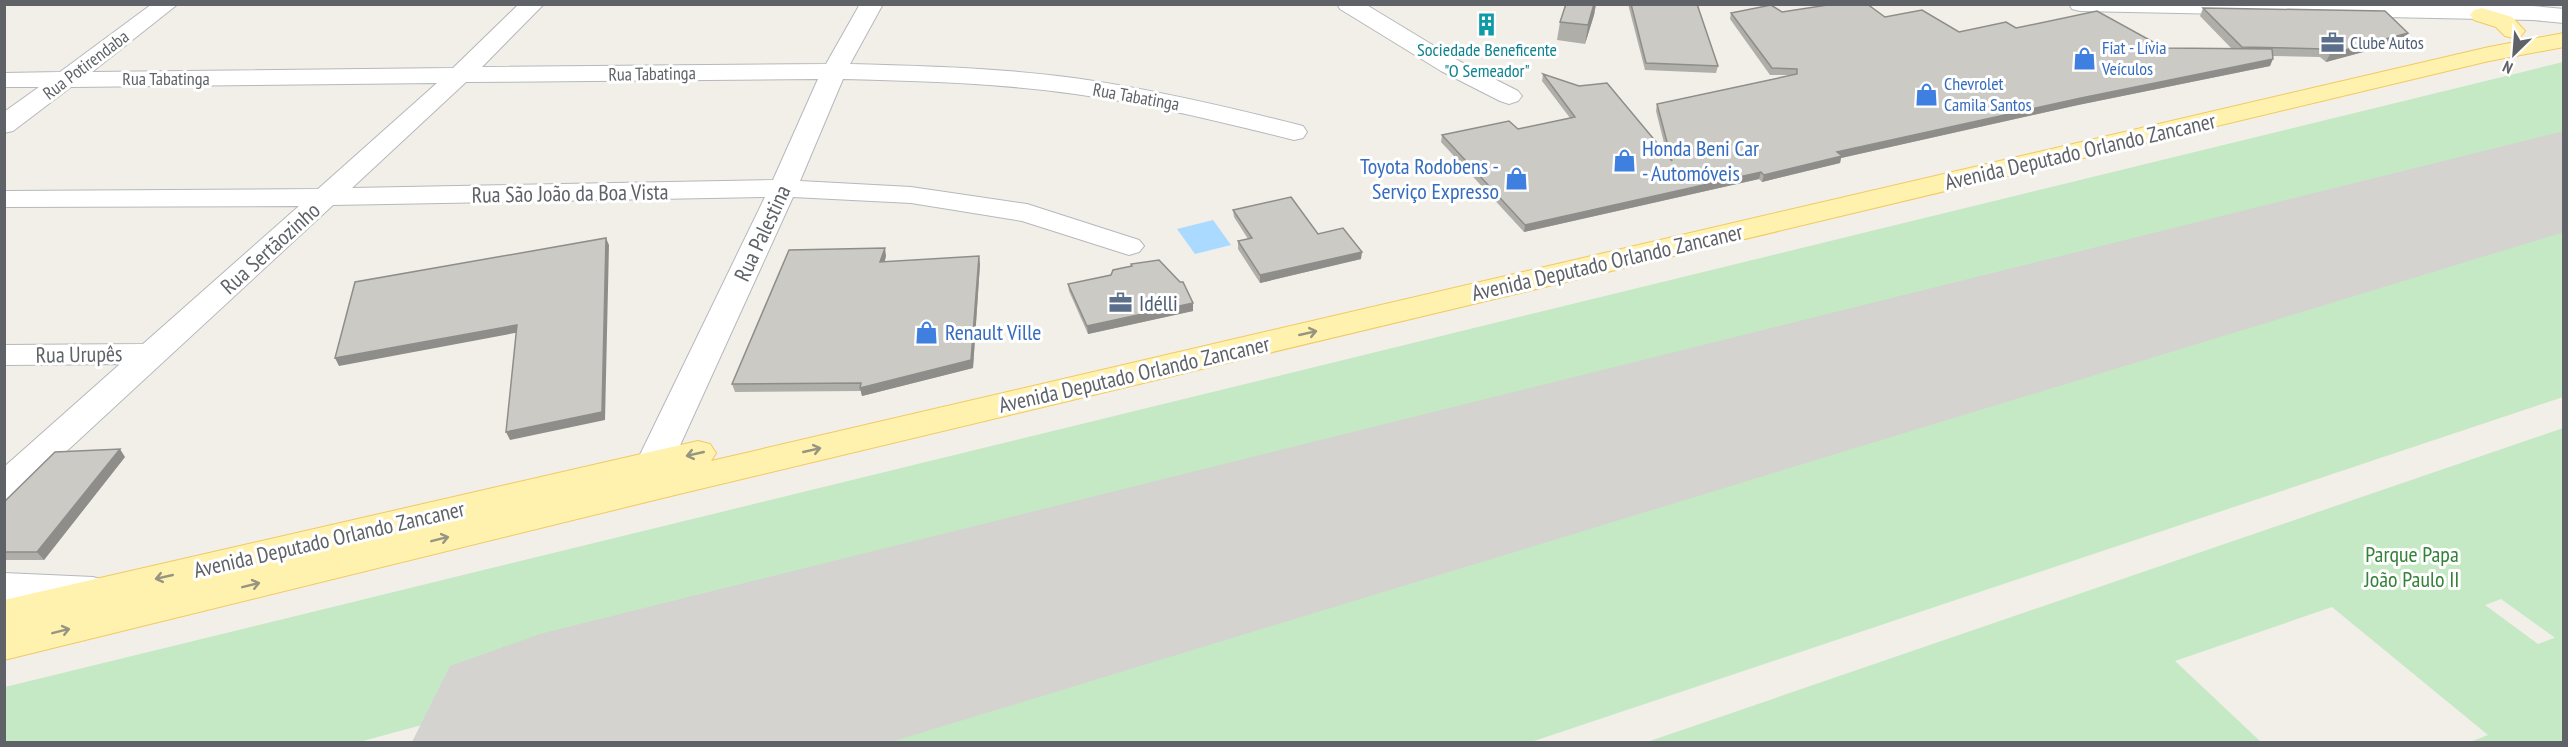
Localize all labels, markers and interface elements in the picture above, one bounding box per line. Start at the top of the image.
building icon: Sociedade Beneficente "O Semeador" [1474,11,1500,37]
north arrow [2484,24,2544,84]
street label: Rua Potirendaba [38,25,133,104]
office icon: Clube Autos [2319,30,2345,56]
place label: Clube Autos [2350,31,2424,54]
place label: Fiat - Lívia Veículos [2101,36,2166,80]
place label: Sociedade Beneficente "O Semeador" [1417,38,1557,82]
shop icon: Fiat - Lívia Veículos [2071,45,2097,71]
text: N [2500,57,2516,78]
street label: Rua Tabatinga [608,61,696,86]
street label: Rua Tabatinga [122,67,210,90]
place label: Chevrolet Camila Santos [1944,72,2032,116]
street label: Rua Tabatinga [1091,78,1181,115]
shop icon: Chevrolet Camila Santos [1913,81,1939,107]
street label: Avenida Deputado Orlando Zancaner [1942,106,2218,196]
place label: Honda Beni Car - Automóveis [1642,134,1759,187]
shop icon: Honda Beni Car - Automóveis [1611,148,1637,174]
place label: Toyota Rodobens - Serviço Expresso [1360,152,1499,205]
shop icon: Toyota Rodobens - Serviço Expresso [1504,166,1530,192]
street label: Rua São João da Boa Vista [471,177,669,209]
street label: Rua Palestina [728,181,796,285]
street label: Rua Sertãozinho [214,196,326,300]
street label: Avenida Deputado Orlando Zancaner [1469,217,1745,307]
place label: Idélli [1139,289,1178,317]
office icon: Idélli [1108,290,1134,316]
place label: Renault Ville [945,318,1041,346]
shop icon: Renault Ville [914,319,940,345]
one-way arrow [1299,326,1318,338]
street label: Avenida Deputado Orlando Zancaner [996,329,1272,419]
street label: Rua Urupês [35,339,123,369]
one-way arrow [802,443,821,455]
one-way arrow [686,448,705,460]
street label: Avenida Deputado Orlando Zancaner [191,494,467,584]
one-way arrow [431,532,450,544]
park label: Parque Papa João Paulo II [2364,540,2460,593]
one-way arrow [155,571,174,583]
one-way arrow [241,578,260,590]
one-way arrow [52,624,71,636]

